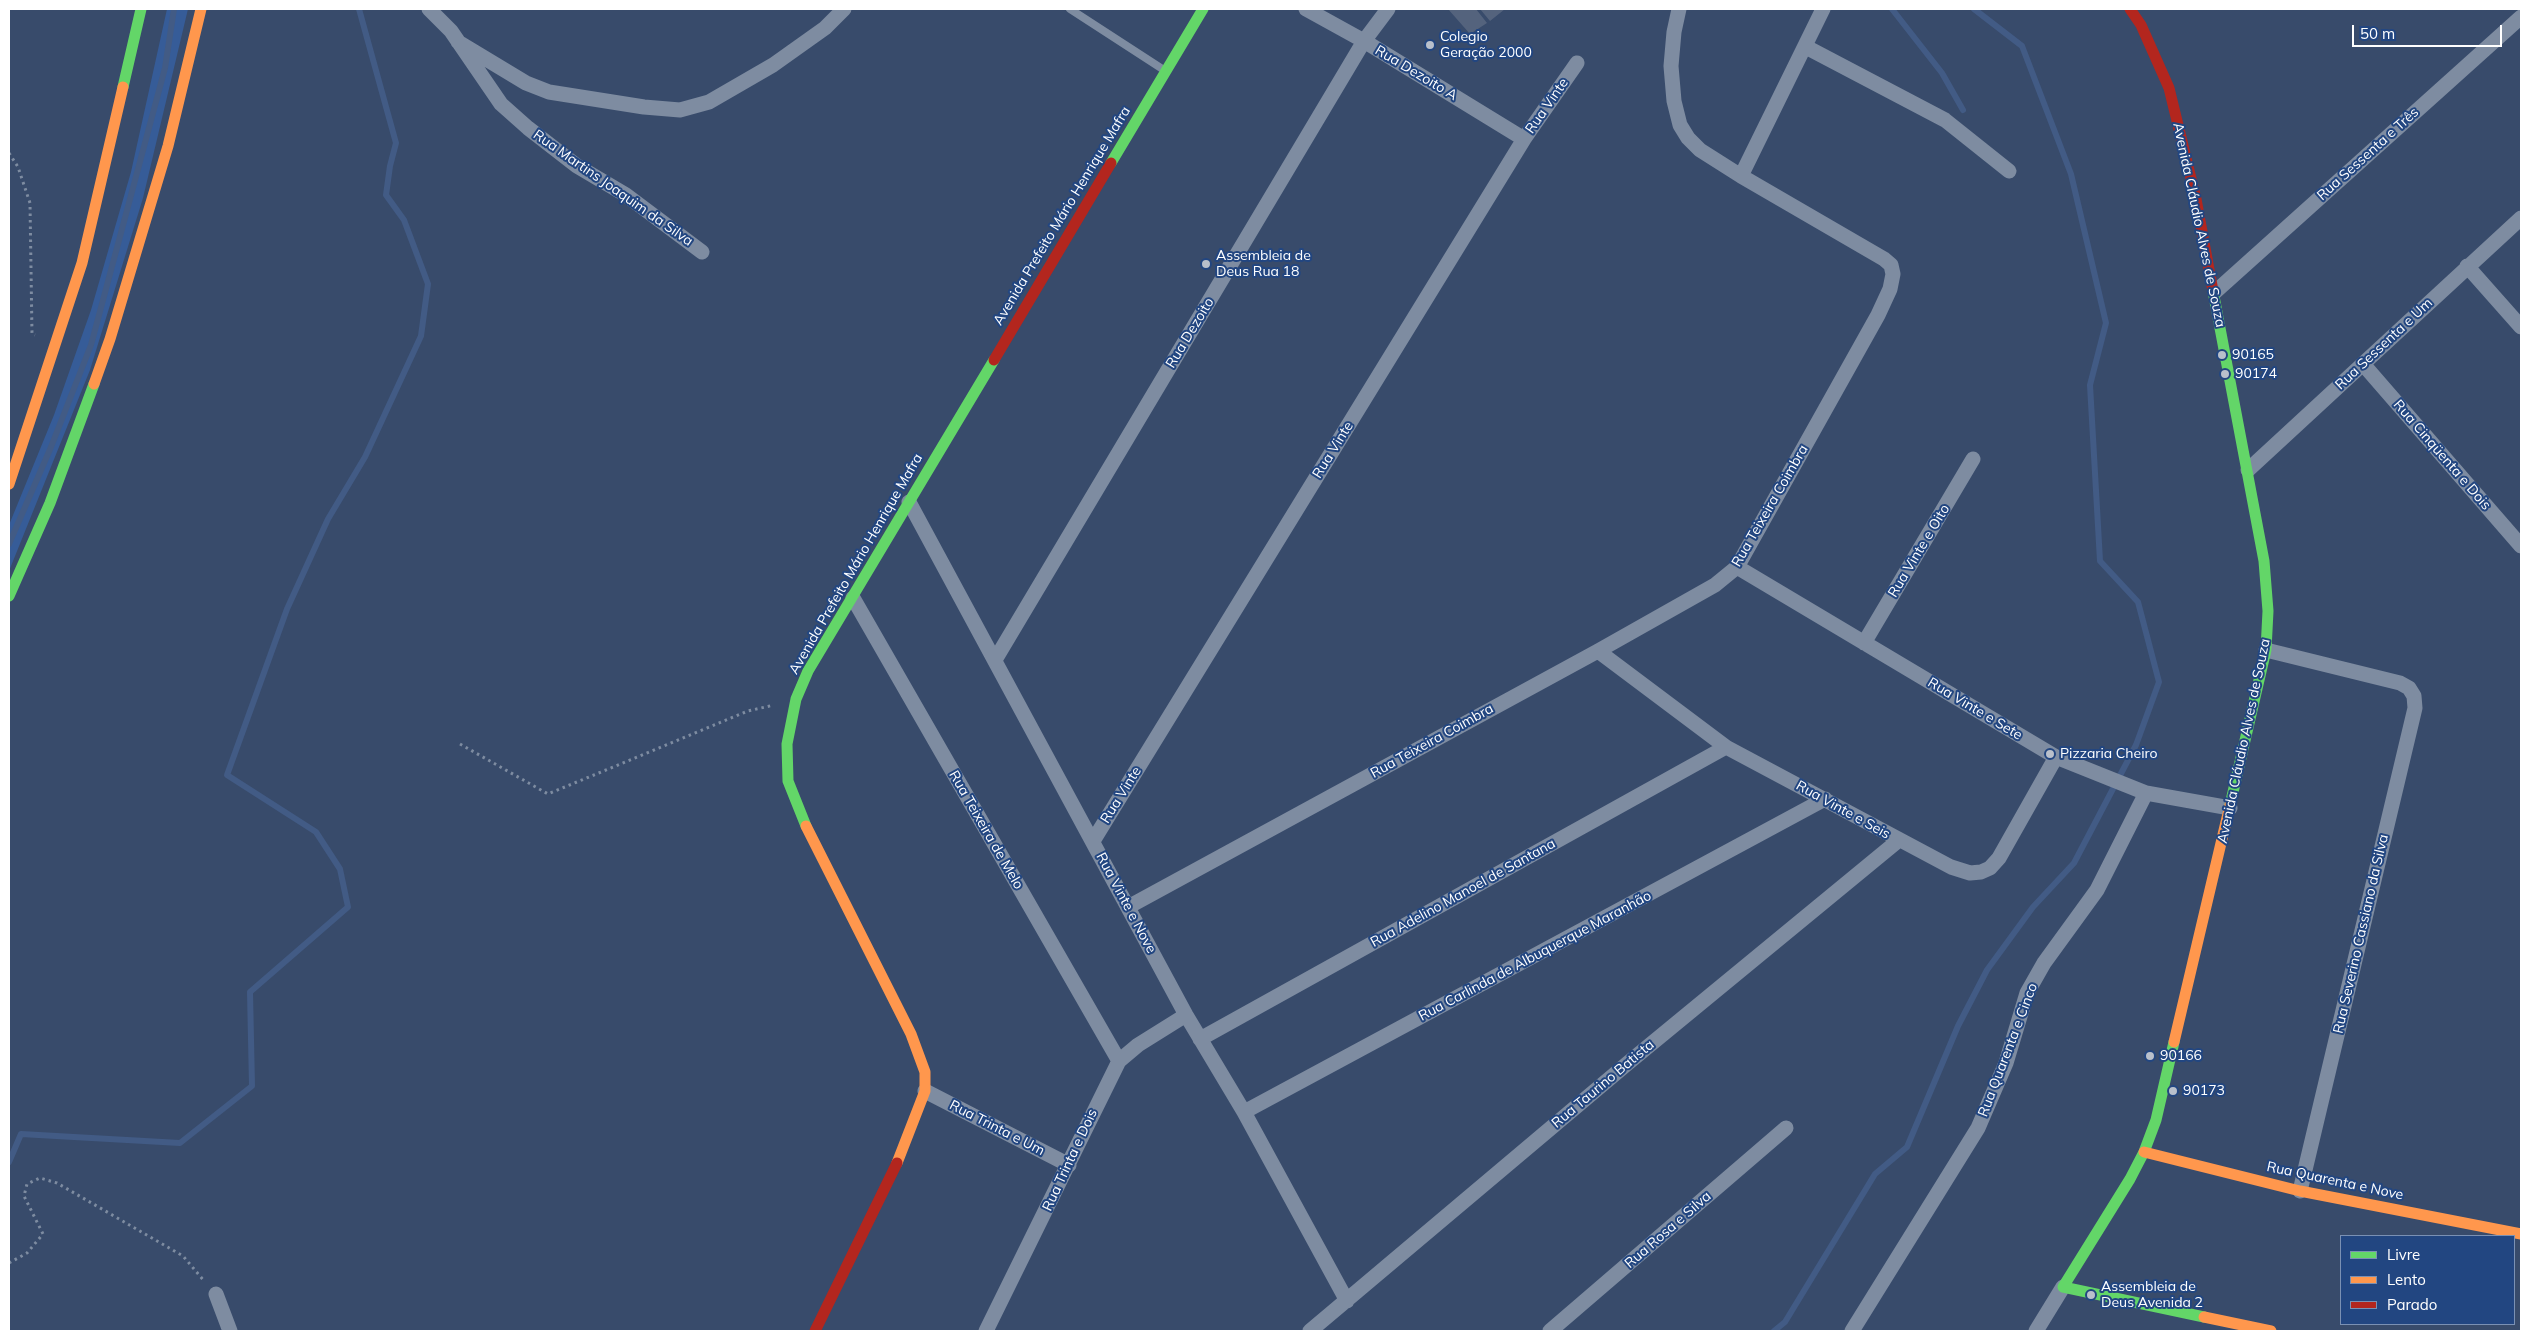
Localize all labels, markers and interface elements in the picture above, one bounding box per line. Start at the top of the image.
scale bar [2355,15,2505,47]
text: 50 m [2360,24,2395,43]
place label: Colegio Geração 2000 [1440,29,1532,62]
marker: Colegio Geração 2000 [1424,39,1436,51]
street label: Rua Dezoito A [1372,42,1460,104]
street label: Rua Vinte [1522,75,1572,137]
street label: Avenida Prefeito Mário Henrique Mafra [990,104,1134,328]
street label: Rua Sessenta e Três [2314,104,2422,204]
street label: Avenida Cláudio Alves de Souza [2169,121,2229,329]
street label: Rua Martins Joaquim da Silva [530,126,696,250]
place label: Assembleia de Deus Rua 18 [1216,248,1311,280]
marker: Assembleia de Deus Rua 18 [1200,258,1212,270]
street label: Rua Dezoito [1162,295,1218,371]
street label: Rua Sessenta e Um [2332,295,2436,393]
place label: 90165 [2232,347,2274,363]
marker: 90165 [2216,349,2228,361]
place label: 90174 [2235,366,2277,382]
marker: 90174 [2219,368,2231,380]
street label: Rua Cinqüenta e Dois [2390,397,2494,513]
street label: Rua Vinte [1309,419,1357,481]
street label: Rua Teixeira Coimbra [1728,442,1812,570]
street label: Avenida Prefeito Mário Henrique Mafra [786,451,926,677]
street label: Rua Vinte e Oito [1885,501,1953,601]
street label: Avenida Cláudio Alves de Souza [2214,637,2274,845]
street label: Rua Vinte e Sete [1925,674,2025,744]
street label: Rua Teixeira Coimbra [1368,700,1496,782]
place label: Pizzaria Cheiro [2060,746,2157,762]
marker: Pizzaria Cheiro [2044,748,2056,760]
street label: Rua Vinte [1097,764,1145,826]
street label: Rua Teixeira de Melo [945,768,1027,892]
street label: Rua Vinte e Seis [1793,777,1893,843]
street label: Rua Severino Cassiano da Silva [2330,833,2392,1035]
street label: Rua Adelino Manoel de Santana [1368,835,1558,951]
street label: Rua Vinte e Nove [1092,850,1160,956]
street label: Rua Carlinda de Albuquerque Maranhão [1416,887,1654,1025]
street label: Rua Quarenta e Cinco [1975,981,2041,1119]
street label: Rua Taurino Batista [1548,1036,1658,1132]
place label: 90166 [2160,1048,2202,1064]
marker: 90166 [2144,1050,2156,1062]
place label: 90173 [2183,1083,2225,1099]
marker: 90173 [2167,1085,2179,1097]
street label: Rua Trinta e Um [947,1097,1047,1159]
street label: Rua Trinta e Dois [1039,1106,1101,1214]
street label: Rua Quarenta e Nove [2265,1158,2405,1204]
street label: Rua Rosa e Silva [1621,1188,1715,1272]
legend [2340,1235,2515,1325]
text: Livre [2387,1245,2420,1264]
text: Lento [2387,1270,2426,1289]
place label: Assembleia de Deus Avenida 2 [2101,1279,2203,1311]
marker: Assembleia de Deus Avenida 2 [2085,1289,2097,1301]
text: Parado [2387,1295,2437,1314]

